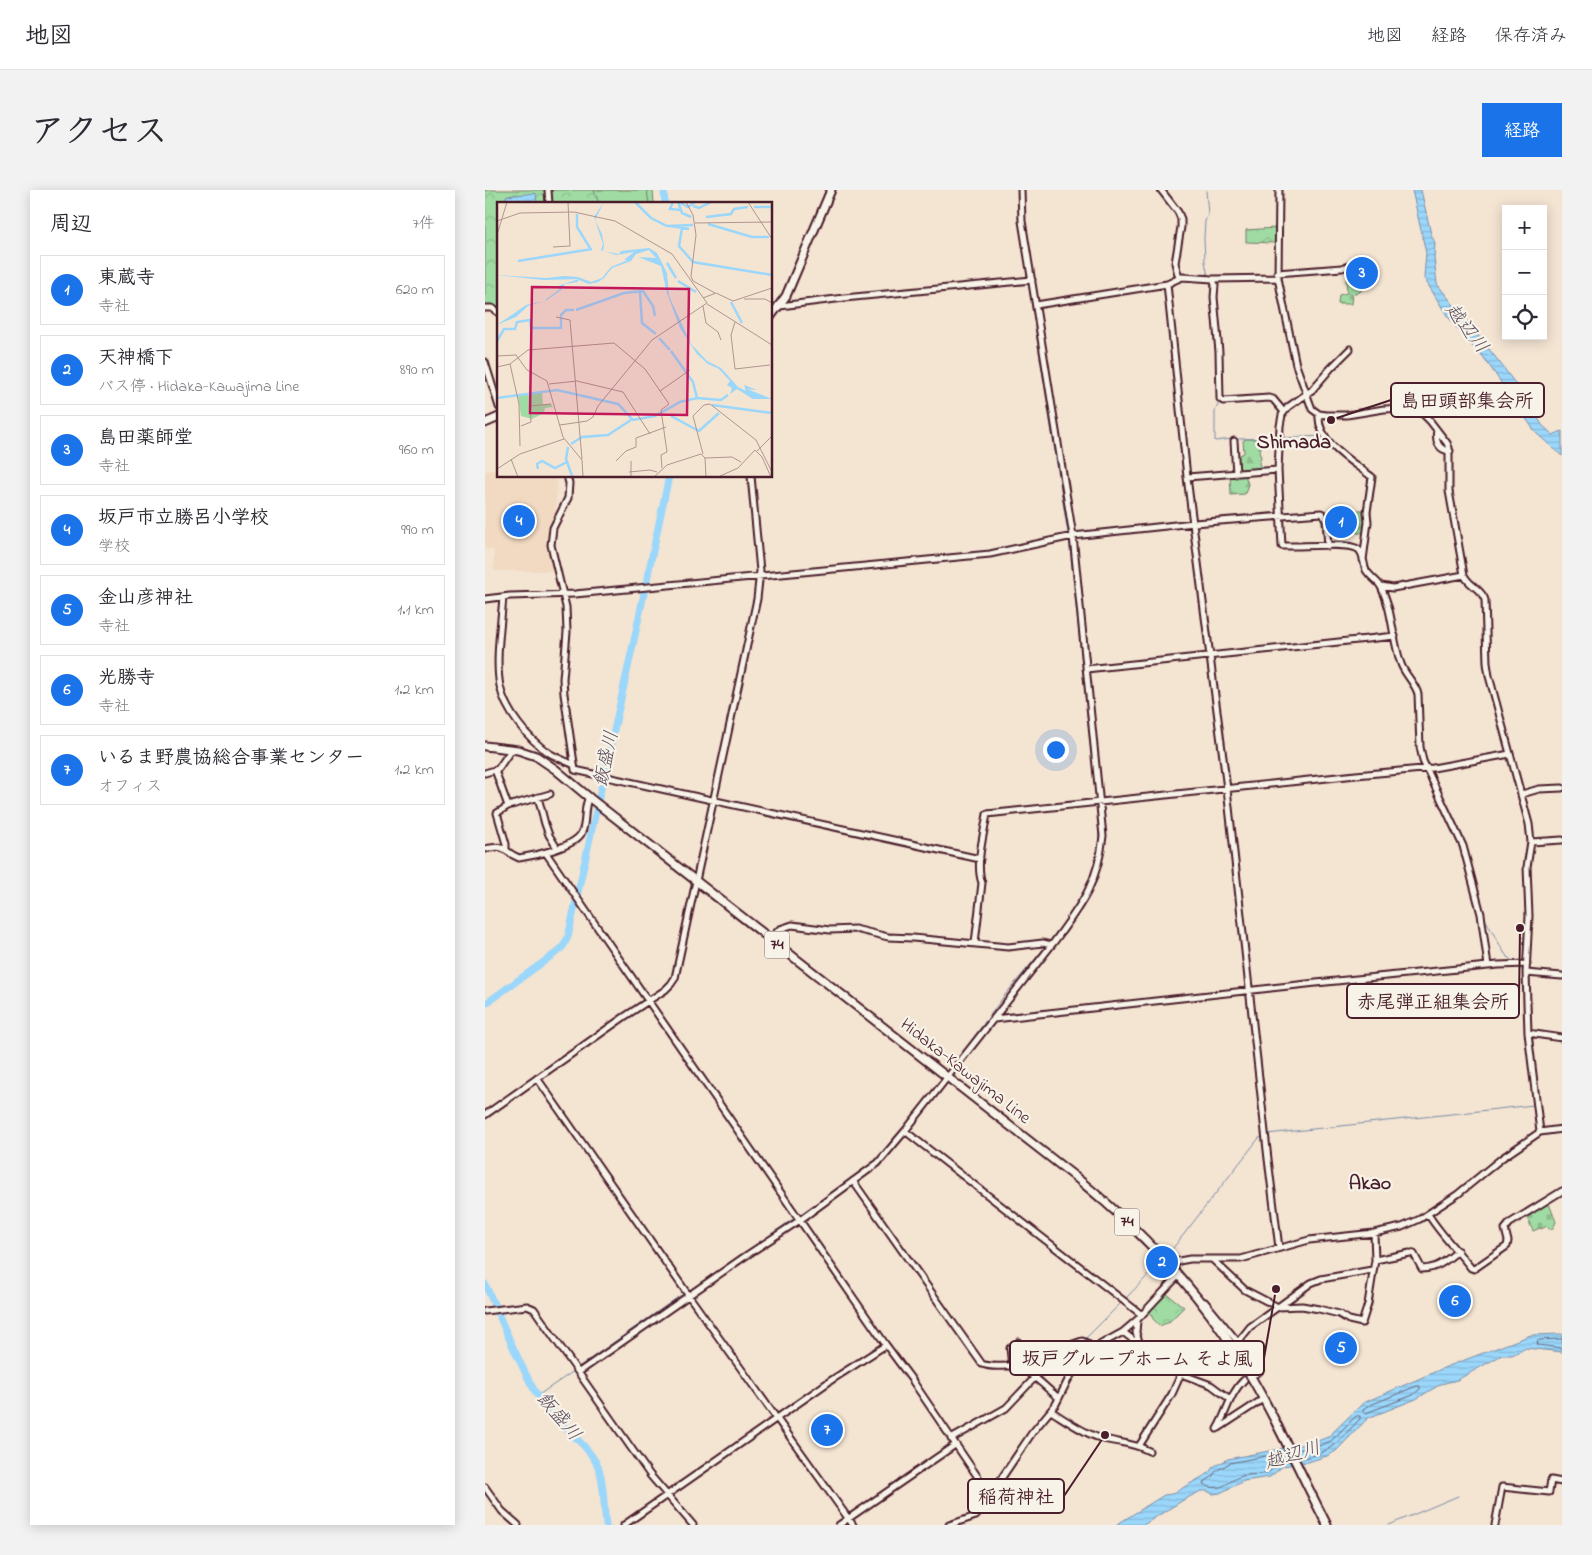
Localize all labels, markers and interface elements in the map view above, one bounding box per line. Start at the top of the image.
text: 地図 [25,20,73,55]
text: 地図 [1367,24,1403,50]
text: 経路 [1431,24,1467,50]
text: 保存済み [1495,24,1567,50]
button: 経路 [1482,103,1562,157]
text: アクセス [30,108,168,159]
inset map [497,202,773,478]
map controls [1502,205,1547,340]
button: + [1502,205,1547,250]
text: 周辺 [50,210,92,240]
text: 7件 [412,212,435,236]
button: − [1502,250,1547,295]
pin: 3 [1346,254,1378,292]
text: 東蔵寺 [98,265,155,292]
text: 1 [64,278,70,302]
text: 620 m [396,278,434,302]
text: 寺社 [98,295,130,319]
button: locate [1502,295,1547,340]
water label: 越辺川 [1437,297,1494,360]
text: 天神橋下 [98,345,174,372]
text: 2 [63,358,71,382]
text: 890 m [400,358,434,382]
text: バス停 · Hidaka-Kawajima Line [98,375,299,399]
callout: 島田頭部集会所 [1391,383,1544,417]
text: 島田頭部集会所 [1400,389,1534,416]
text: 島田薬師堂 [98,425,193,452]
district label: Shimada [1257,429,1331,458]
text: 3 [64,438,70,462]
text: 960 m [399,438,434,462]
text: 寺社 [98,455,130,479]
pin: 4 [503,502,535,540]
pin: 1 [1325,503,1357,541]
text: 坂戸市立勝呂小学校 [98,505,269,532]
text: 4 [64,518,70,542]
text: 990 m [401,518,434,542]
text: 学校 [98,535,130,559]
text: 金山彦神社 [98,585,193,612]
text: 5 [62,598,72,622]
text: 1.1 km [397,598,434,622]
text: 寺社 [98,615,130,639]
text: 光勝寺 [98,665,155,692]
text: 6 [63,678,71,702]
text: 1.2 km [394,678,434,702]
text: 寺社 [98,695,130,719]
water label: 飯盛川 [588,728,626,790]
your location [1043,737,1069,763]
text: いるま野農協総合事業センター [98,745,364,772]
text: 7 [64,758,70,782]
text: 1.2 km [394,758,434,782]
text: オフィス [98,775,162,799]
road number: 74 [765,932,789,958]
callout: 赤尾弾正組集会所 [1347,984,1519,1018]
text: 赤尾弾正組集会所 [1357,990,1509,1017]
street label: Hidaka-Kawajima Line [894,1013,1037,1132]
district label: Akao [1349,1170,1391,1199]
road number: 74 [1115,1209,1139,1236]
pin: 2 [1146,1243,1178,1281]
pin: 6 [1439,1282,1471,1320]
pin: 5 [1325,1329,1357,1367]
callout: 坂戸グループホーム そよ風 [1010,1341,1264,1375]
text: 坂戸グループホーム そよ風 [1022,1347,1252,1374]
water label: 飯盛川 [529,1386,587,1448]
pin: 7 [811,1411,843,1449]
water label: 越辺川 [1261,1435,1324,1478]
callout: 稲荷神社 [968,1479,1064,1513]
text: 稲荷神社 [978,1485,1054,1512]

